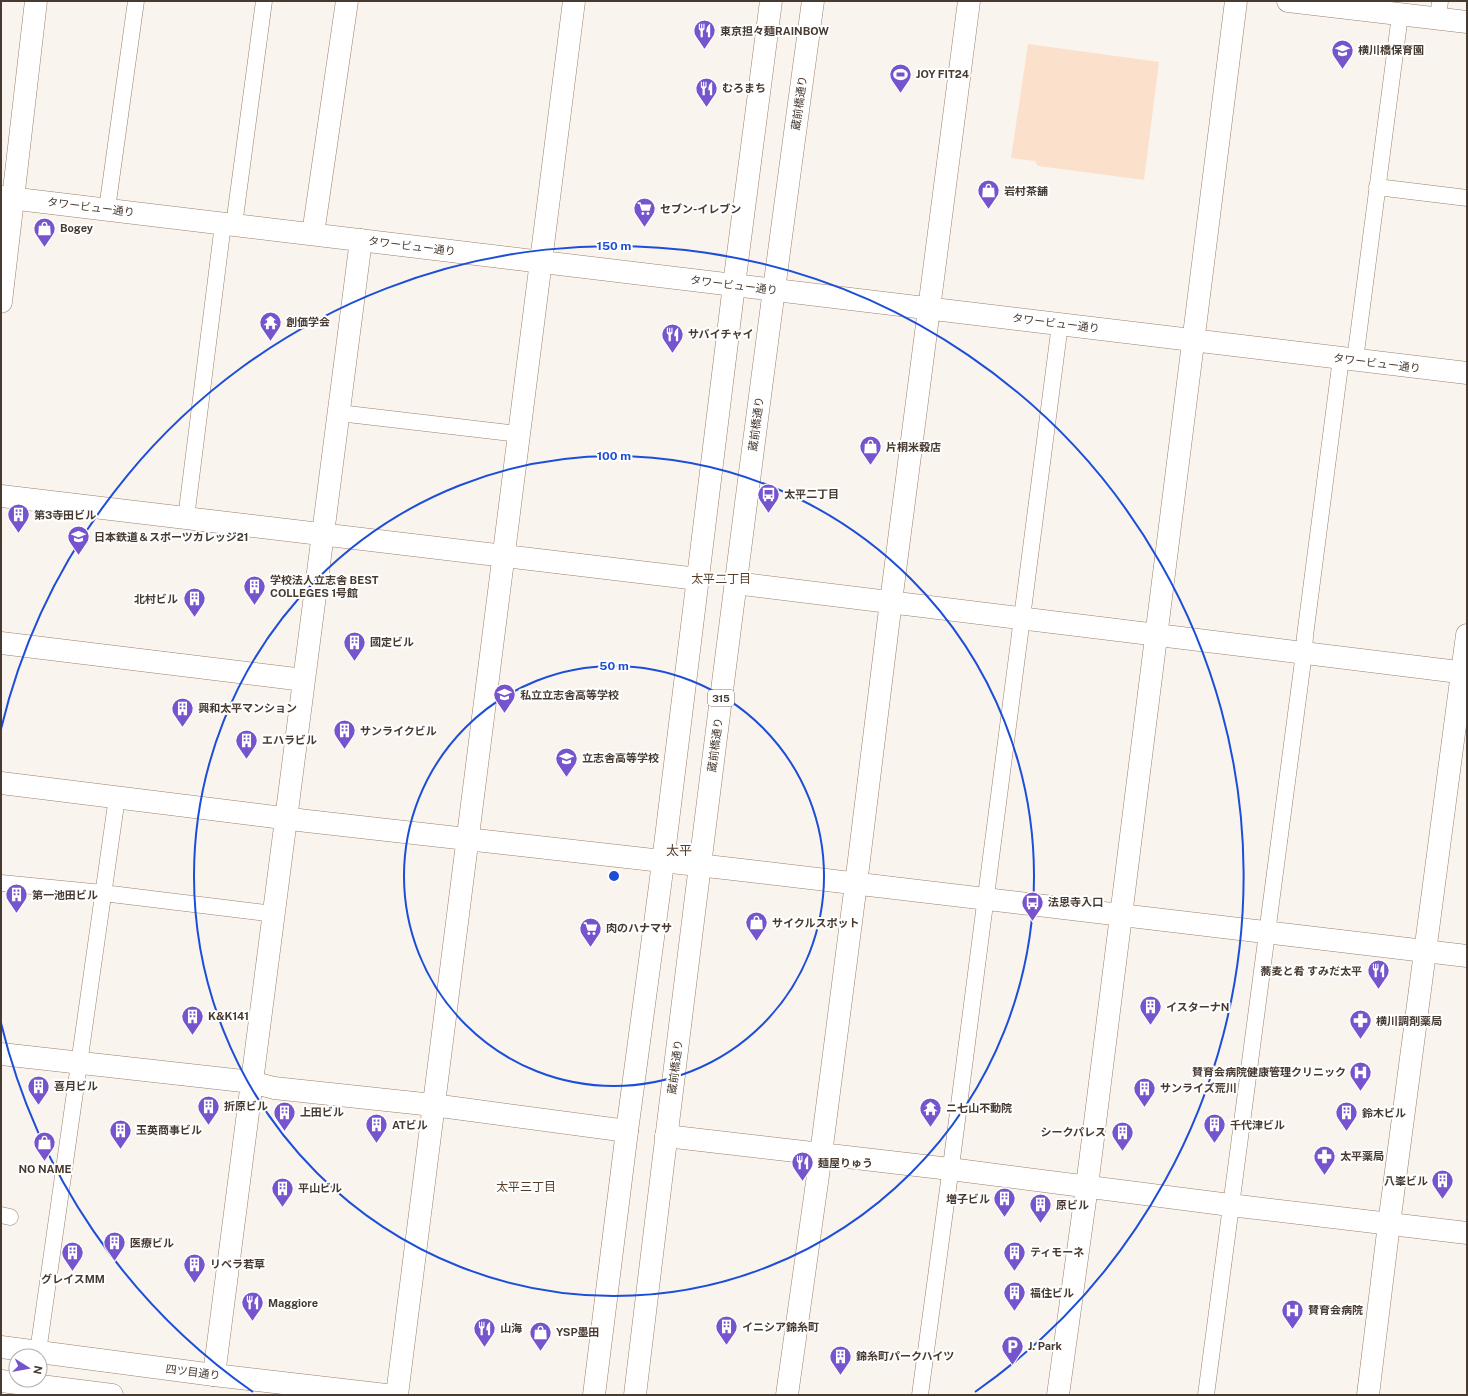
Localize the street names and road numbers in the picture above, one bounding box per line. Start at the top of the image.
street label: 蔵前橋通り [789,75,809,131]
street label: タワービュー通り [47,196,135,218]
street label: タワービュー通り [368,235,456,257]
street label: タワービュー通り [690,274,778,296]
street label: タワービュー通り [1012,312,1100,334]
street label: タワービュー通り [1333,352,1421,374]
street label: 蔵前橋通り [747,396,765,452]
road number: 315 [708,690,734,706]
street label: 蔵前橋通り [706,717,724,773]
street label: 蔵前橋通り [666,1039,684,1095]
street label: 四ツ目通り [165,1363,221,1381]

